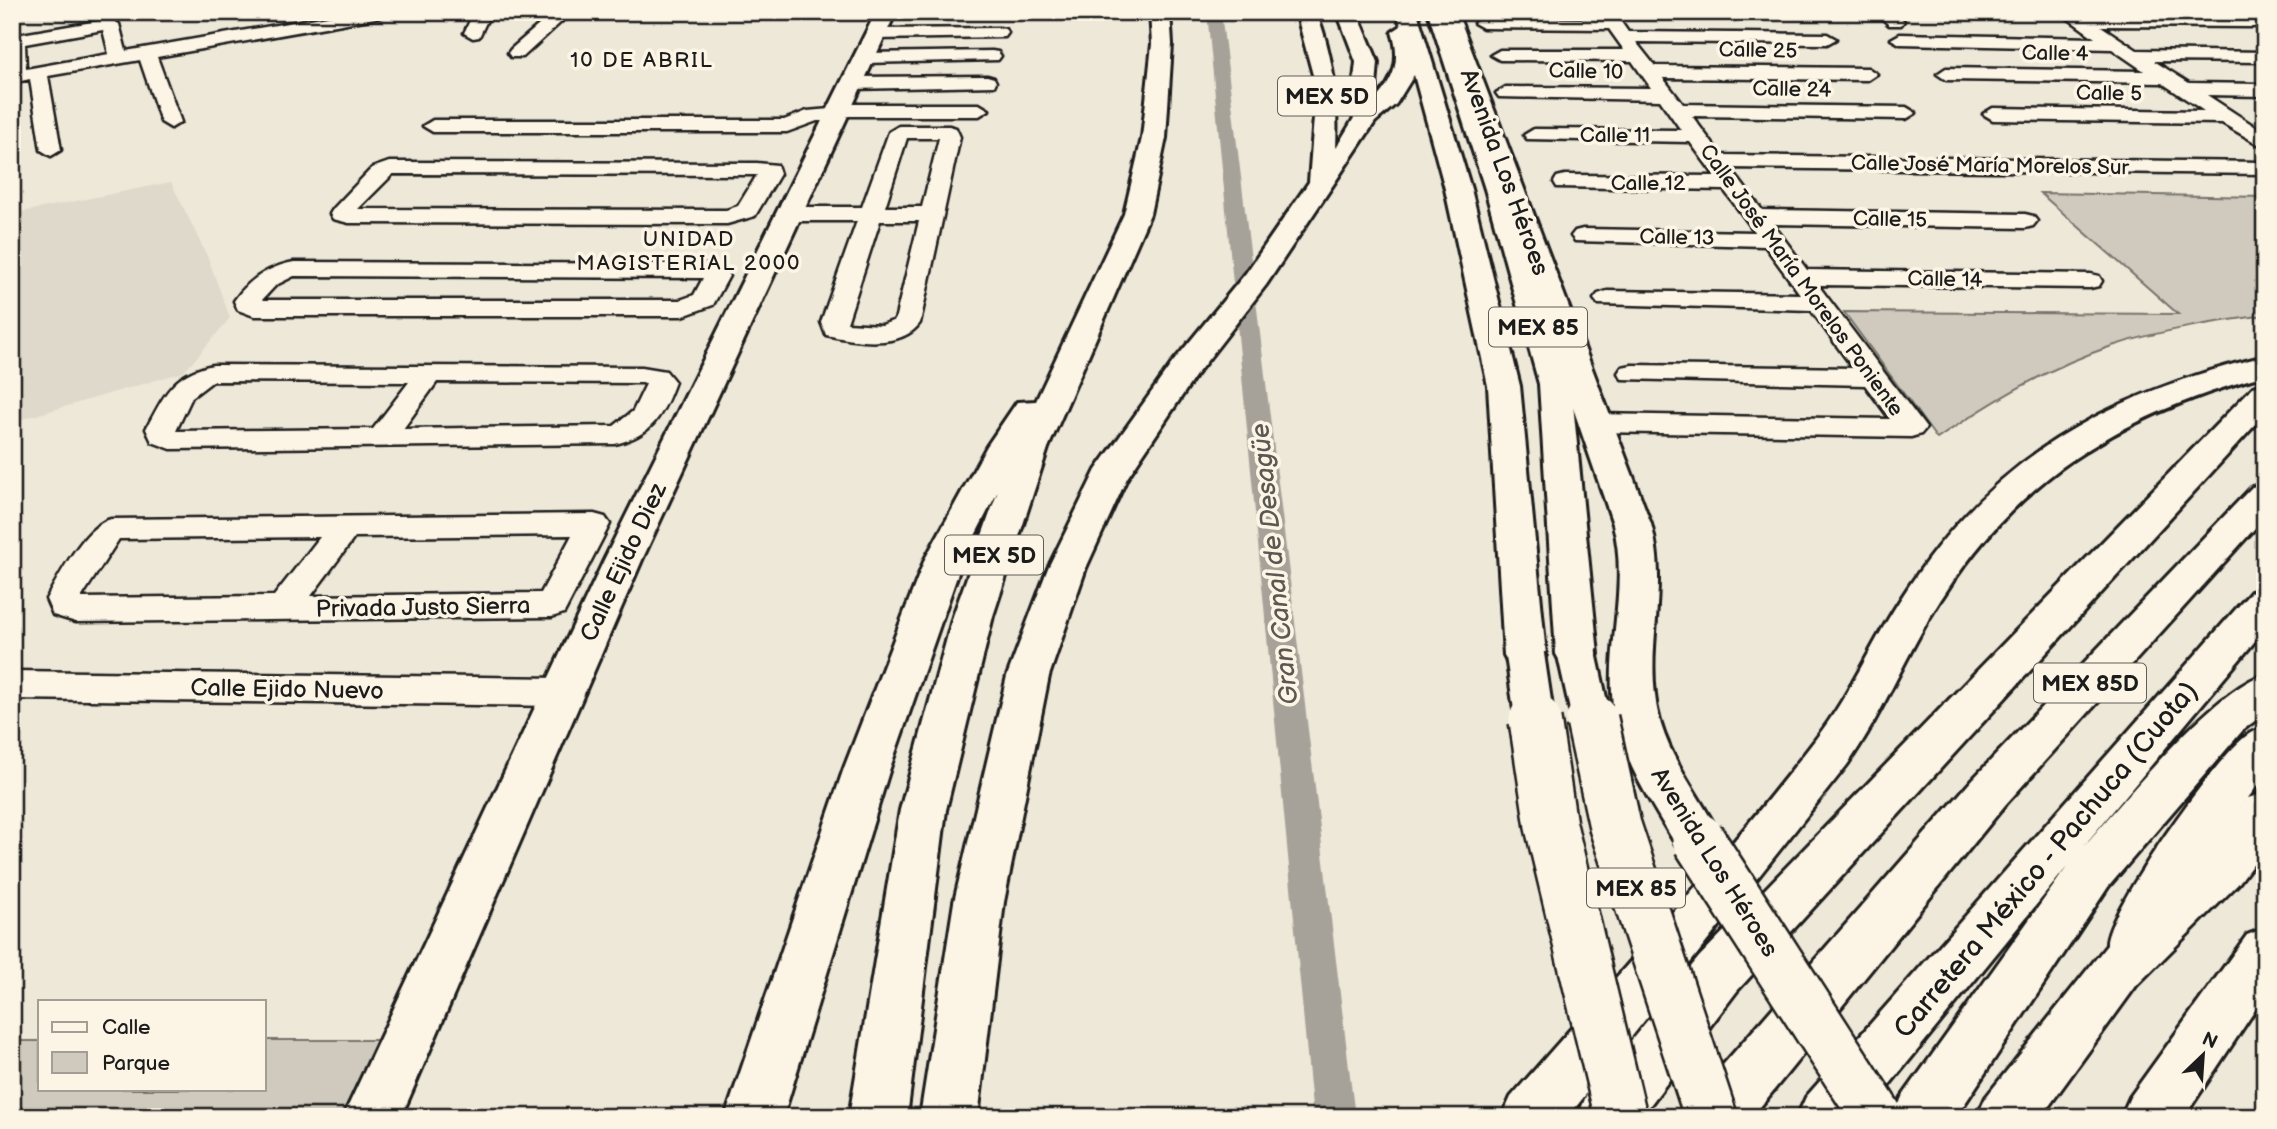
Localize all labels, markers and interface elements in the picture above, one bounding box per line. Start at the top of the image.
street label: Calle 25 [1718,37,1798,64]
street label: Calle 4 [2021,40,2089,67]
district label: 10 DE ABRIL [570,48,714,73]
street label: Calle 10 [1548,58,1624,85]
street label: Avenida Los Héroes [1454,65,1555,279]
road number: MEX 5D [1278,76,1376,116]
street label: Calle 24 [1752,76,1832,103]
street label: Calle 5 [2076,80,2142,107]
street label: Calle 11 [1580,123,1650,148]
street label: Calle José María Morelos Poniente [1694,139,1909,421]
street label: Calle José María Morelos Sur [1851,151,2130,180]
street label: Calle 12 [1611,171,1686,196]
street label: Calle 15 [1853,206,1927,233]
street label: Calle 13 [1639,224,1715,251]
district label: UNIDAD MAGISTERIAL 2000 [577,227,801,276]
street label: Calle 14 [1907,266,1983,293]
road number: MEX 85 [1489,308,1587,346]
water label: Gran Canal de Desagüe [1245,422,1306,706]
street label: Calle Ejido Diez [574,478,673,646]
road number: MEX 5D [945,536,1043,575]
street label: Privada Justo Sierra [315,591,531,624]
road number: MEX 85D [2034,664,2146,702]
street label: Calle Ejido Nuevo [190,673,384,706]
street label: Carretera México - Pachuca (Cuota) [1887,675,2205,1045]
street label: Avenida Los Héroes [1645,762,1785,962]
road number: MEX 85 [1587,868,1685,908]
legend [38,1000,266,1090]
text: Calle [102,1015,151,1040]
north arrow [2168,1020,2238,1090]
text: N [2198,1028,2221,1054]
text: Parque [102,1051,170,1076]

